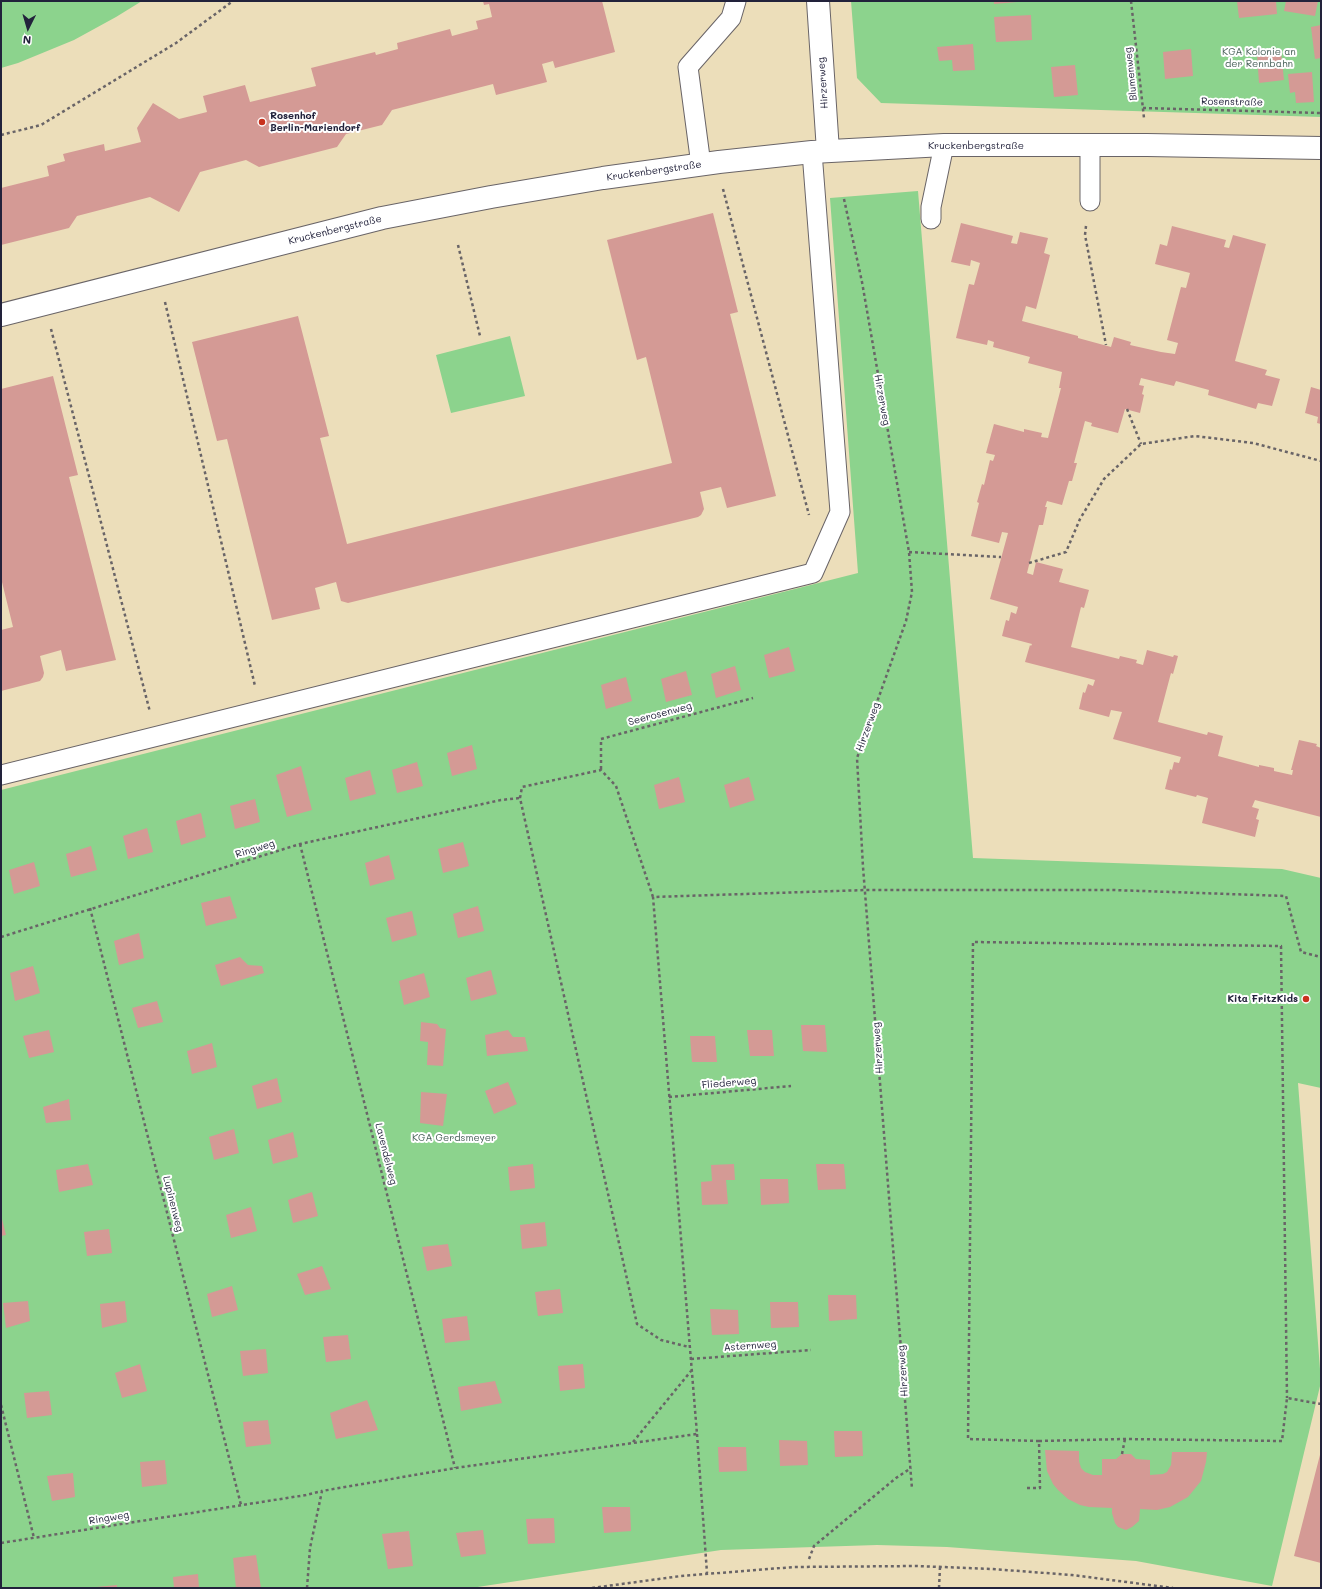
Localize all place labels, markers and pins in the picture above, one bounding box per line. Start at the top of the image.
place label: Rosenhof Berlin-Mariendorf [270,110,360,134]
marker: Rosenhof Berlin-Mariendorf [257,117,267,127]
place label: Kita FritzKids [1227,993,1298,1005]
marker: Kita FritzKids [1301,994,1311,1004]

